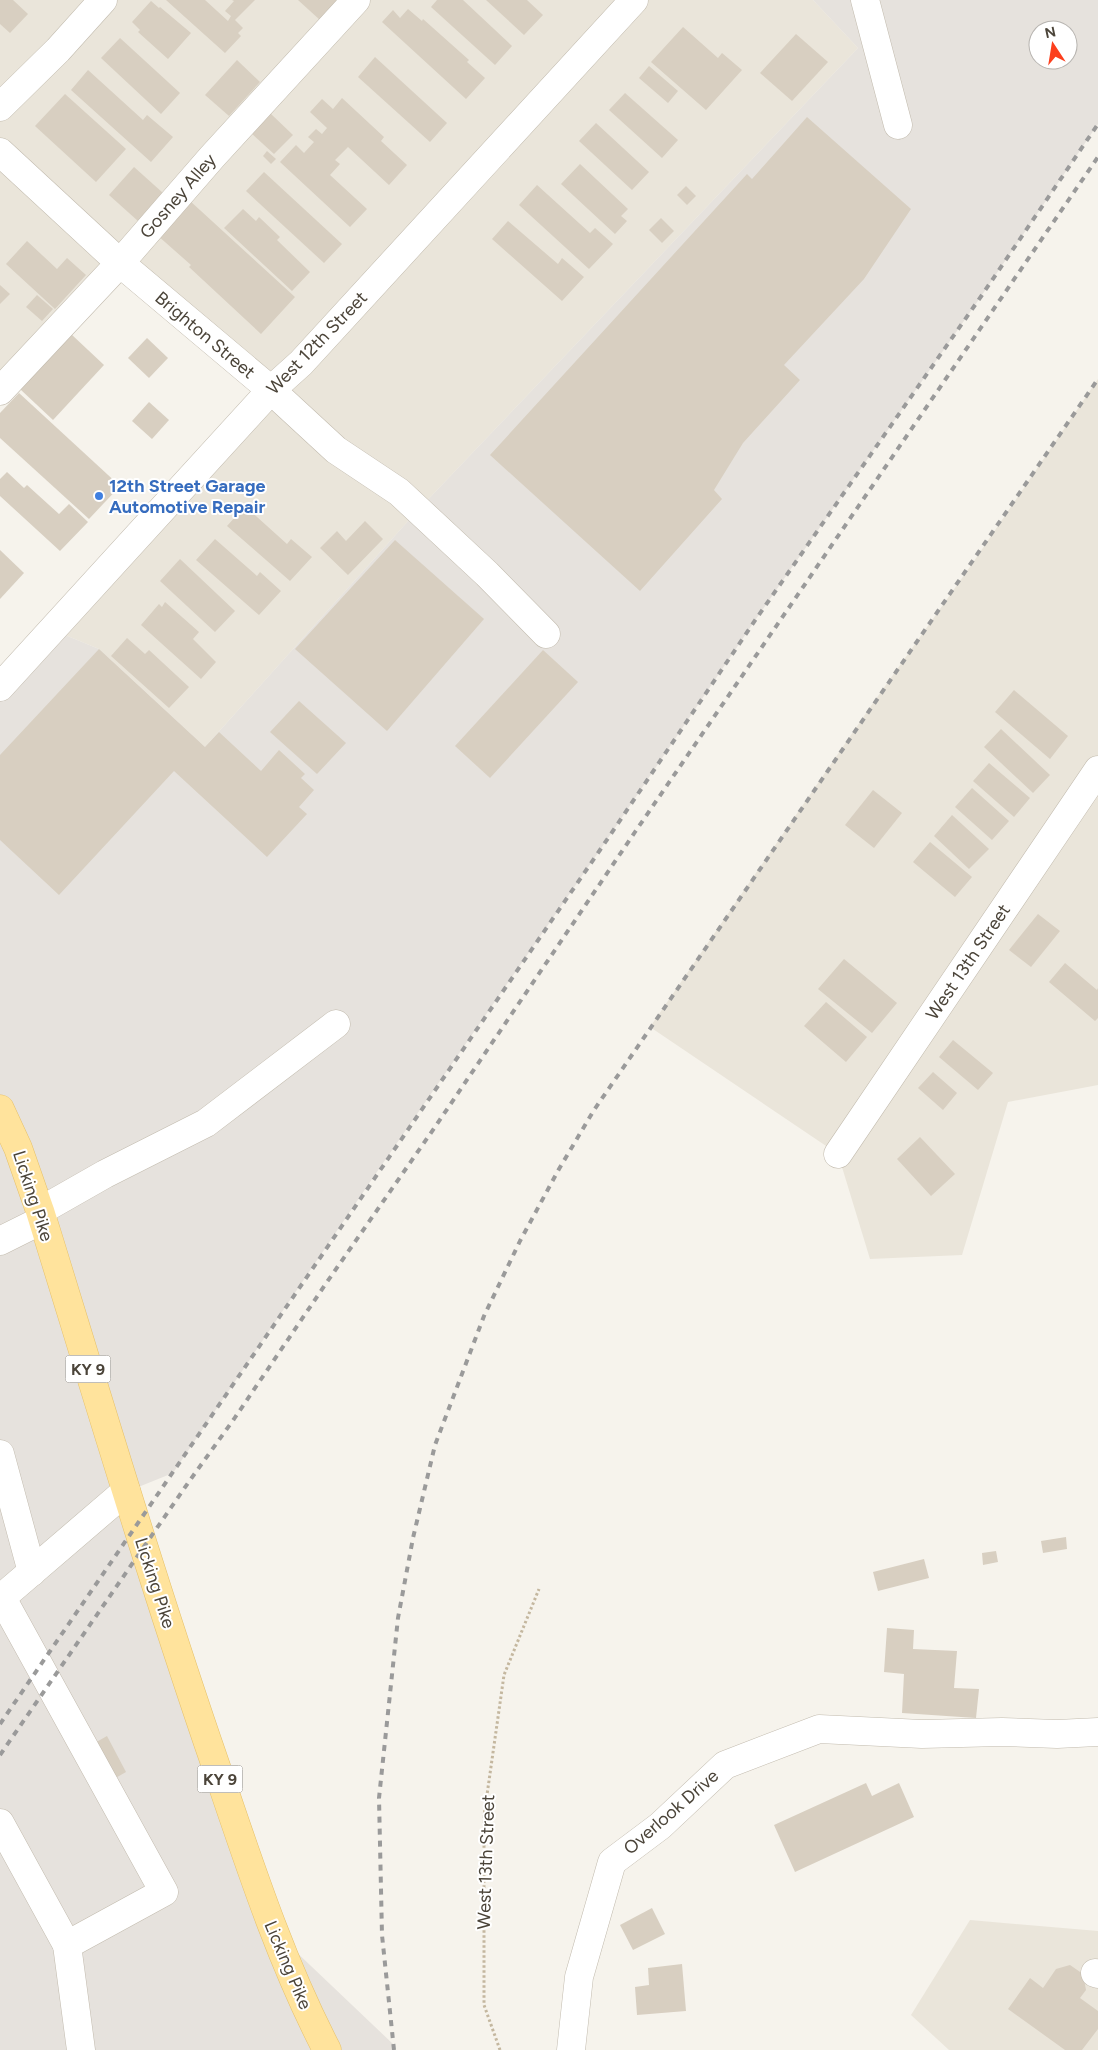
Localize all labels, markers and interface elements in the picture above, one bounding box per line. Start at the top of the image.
north arrow [1028,20,1078,70]
text: N [1043,23,1057,42]
street label: Gosney Alley [135,149,221,243]
street label: Brighton Street [150,287,260,383]
street label: West 12th Street [262,287,372,399]
place label: 12th Street Garage Automotive Repair [109,475,265,518]
marker: 12th Street Garage Automotive Repair [93,490,105,502]
street label: West 13th Street [921,900,1015,1024]
street label: Licking Pike [8,1148,58,1244]
road number: KY 9 [66,1356,110,1382]
street label: Licking Pike [130,1535,180,1631]
street label: Overlook Drive [619,1765,723,1859]
road number: KY 9 [198,1766,242,1792]
street label: West 13th Street [473,1794,499,1930]
street label: Licking Pike [259,1917,317,2013]

